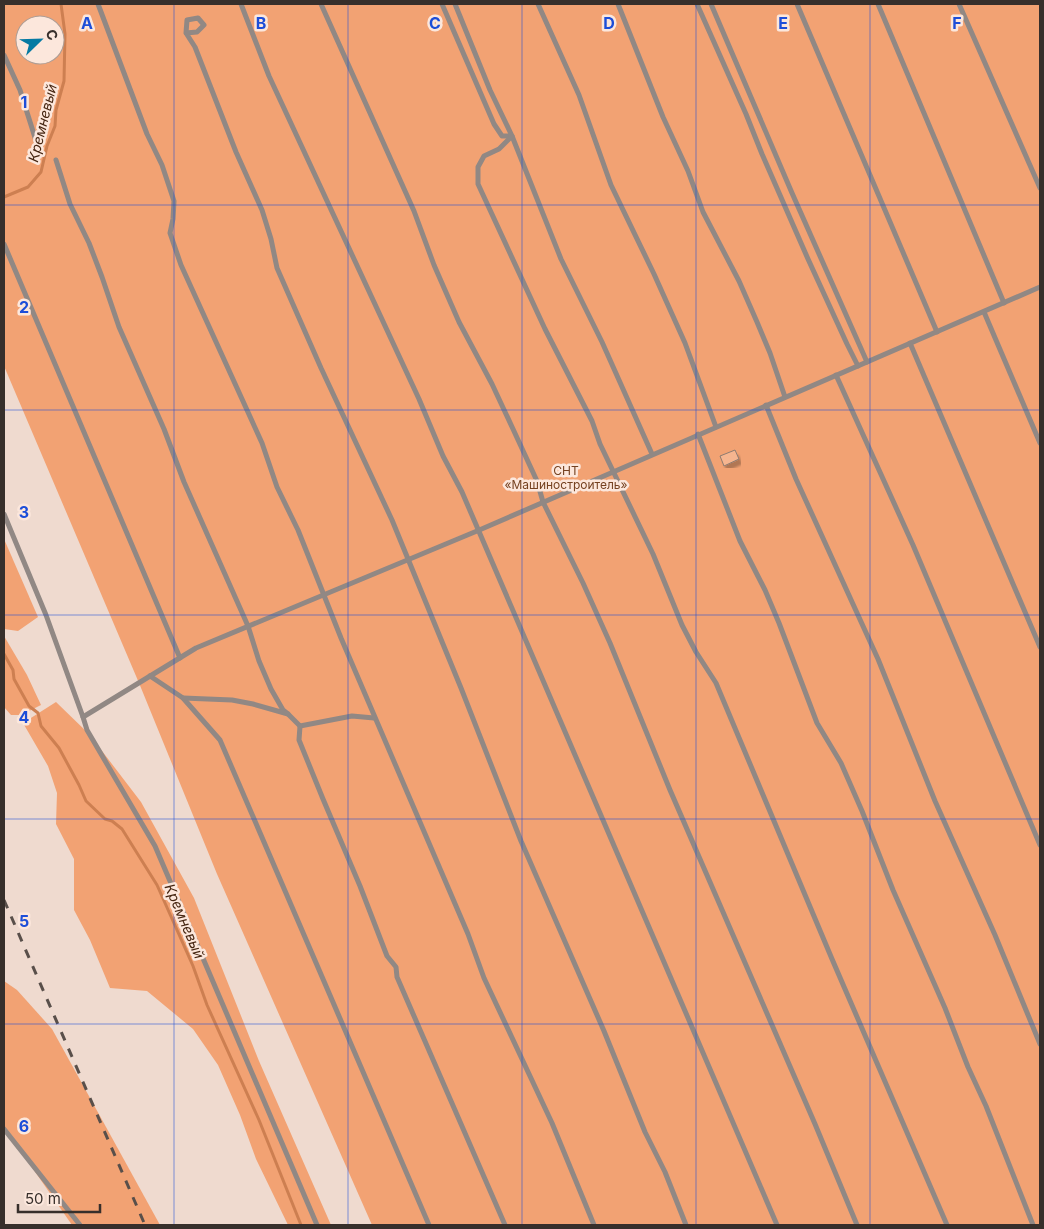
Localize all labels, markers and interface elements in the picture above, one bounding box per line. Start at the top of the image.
text: A [81,13,93,33]
text: B [256,13,266,33]
text: C [429,13,441,33]
text: D [603,13,615,33]
text: E [778,13,788,33]
text: F [952,13,962,33]
north arrow [15,15,65,65]
text: С [43,27,62,43]
water label: Кремневый [24,82,60,164]
text: 1 [21,92,27,112]
text: 2 [19,297,29,317]
park label: СНТ «Машиностроитель» [504,463,628,492]
text: 3 [19,502,29,522]
text: 4 [19,707,30,727]
water label: Кремневый [162,881,208,961]
text: 5 [19,911,29,931]
text: 6 [19,1116,29,1136]
scale bar [18,1182,100,1214]
text: 50 m [25,1189,61,1208]

